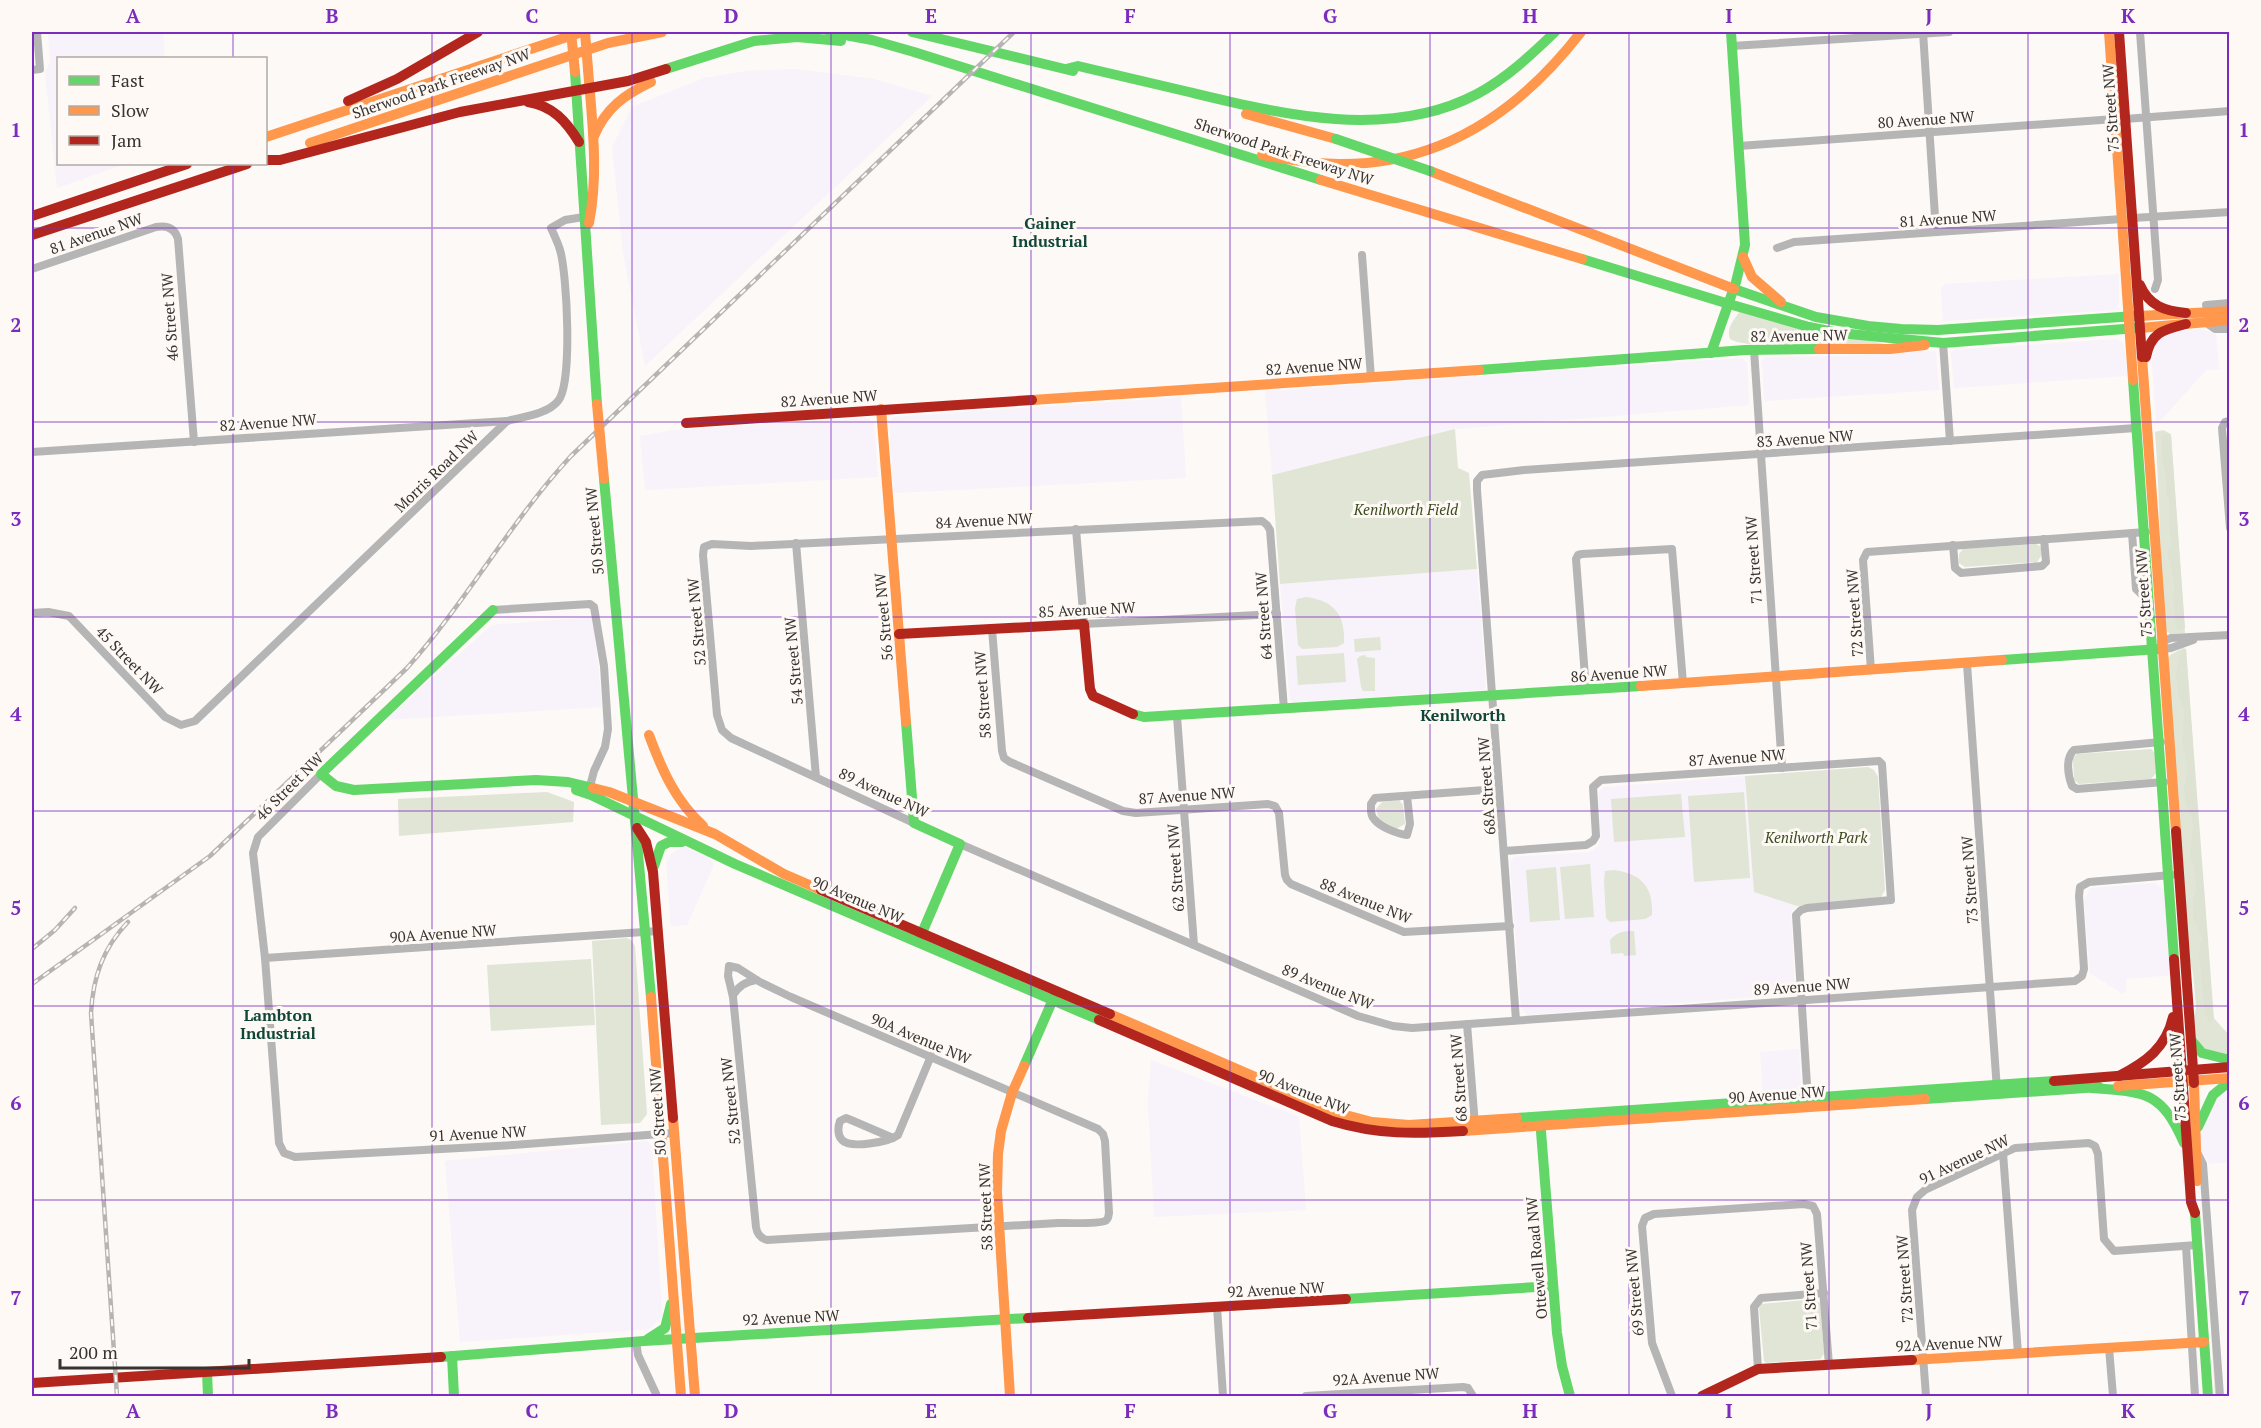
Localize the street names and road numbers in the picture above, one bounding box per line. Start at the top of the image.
street label: Sherwood Park Freeway NW [349,43,534,123]
street label: 75 Street NW [2097,62,2123,153]
street label: 80 Avenue NW [1877,106,1976,132]
street label: Sherwood Park Freeway NW [1192,113,1377,190]
street label: 81 Avenue NW [1899,205,1998,231]
street label: 81 Avenue NW [47,207,146,258]
street label: 46 Street NW [156,271,182,362]
street label: 82 Avenue NW [1750,324,1849,346]
street label: 82 Avenue NW [1265,353,1364,379]
street label: 82 Avenue NW [780,385,879,411]
street label: 82 Avenue NW [219,409,318,435]
street label: Morris Road NW [390,425,483,516]
street label: 83 Avenue NW [1756,425,1855,451]
street label: 50 Street NW [580,485,608,576]
street label: 84 Avenue NW [935,507,1034,533]
street label: 71 Street NW [1740,514,1766,605]
street label: 75 Street NW [2130,547,2156,638]
street label: 72 Street NW [1841,567,1867,658]
street label: 64 Street NW [1250,570,1276,661]
street label: 56 Street NW [869,571,897,662]
street label: 52 Street NW [682,576,710,667]
street label: 85 Avenue NW [1038,596,1137,622]
street label: 54 Street NW [779,615,807,706]
street label: 45 Street NW [92,621,169,699]
street label: 58 Street NW [969,649,995,740]
street label: 86 Avenue NW [1570,660,1669,686]
street label: 68A Street NW [1473,735,1499,836]
street label: 87 Avenue NW [1688,744,1787,770]
street label: 46 Street NW [251,747,328,824]
street label: 89 Avenue NW [836,762,933,822]
street label: 87 Avenue NW [1138,782,1237,808]
street label: 62 Street NW [1162,822,1188,913]
street label: 73 Street NW [1956,834,1982,925]
street label: 90 Avenue NW [809,871,908,928]
street label: 88 Avenue NW [1317,873,1416,928]
street label: 90A Avenue NW [389,919,498,947]
street label: 89 Avenue NW [1279,959,1378,1014]
street label: 89 Avenue NW [1753,973,1852,999]
street label: 90A Avenue NW [868,1008,975,1069]
street label: 75 Street NW [2164,1031,2190,1122]
street label: 68 Street NW [1445,1032,1471,1123]
street label: 52 Street NW [715,1055,745,1146]
street label: 90 Avenue NW [1255,1064,1354,1119]
street label: 50 Street NW [644,1066,670,1157]
street label: 90 Avenue NW [1728,1081,1827,1107]
street label: 91 Avenue NW [429,1120,528,1146]
street label: 91 Avenue NW [1916,1129,2013,1189]
street label: 58 Street NW [973,1162,997,1251]
street label: Ottewell Road NW [1521,1195,1551,1320]
street label: 72 Street NW [1891,1233,1917,1324]
street label: 71 Street NW [1795,1240,1821,1331]
street label: 69 Street NW [1620,1246,1648,1337]
street label: 92 Avenue NW [1227,1276,1326,1302]
street label: 92 Avenue NW [742,1304,841,1330]
street label: 92A Avenue NW [1895,1330,2004,1356]
street label: 92A Avenue NW [1332,1362,1441,1390]

